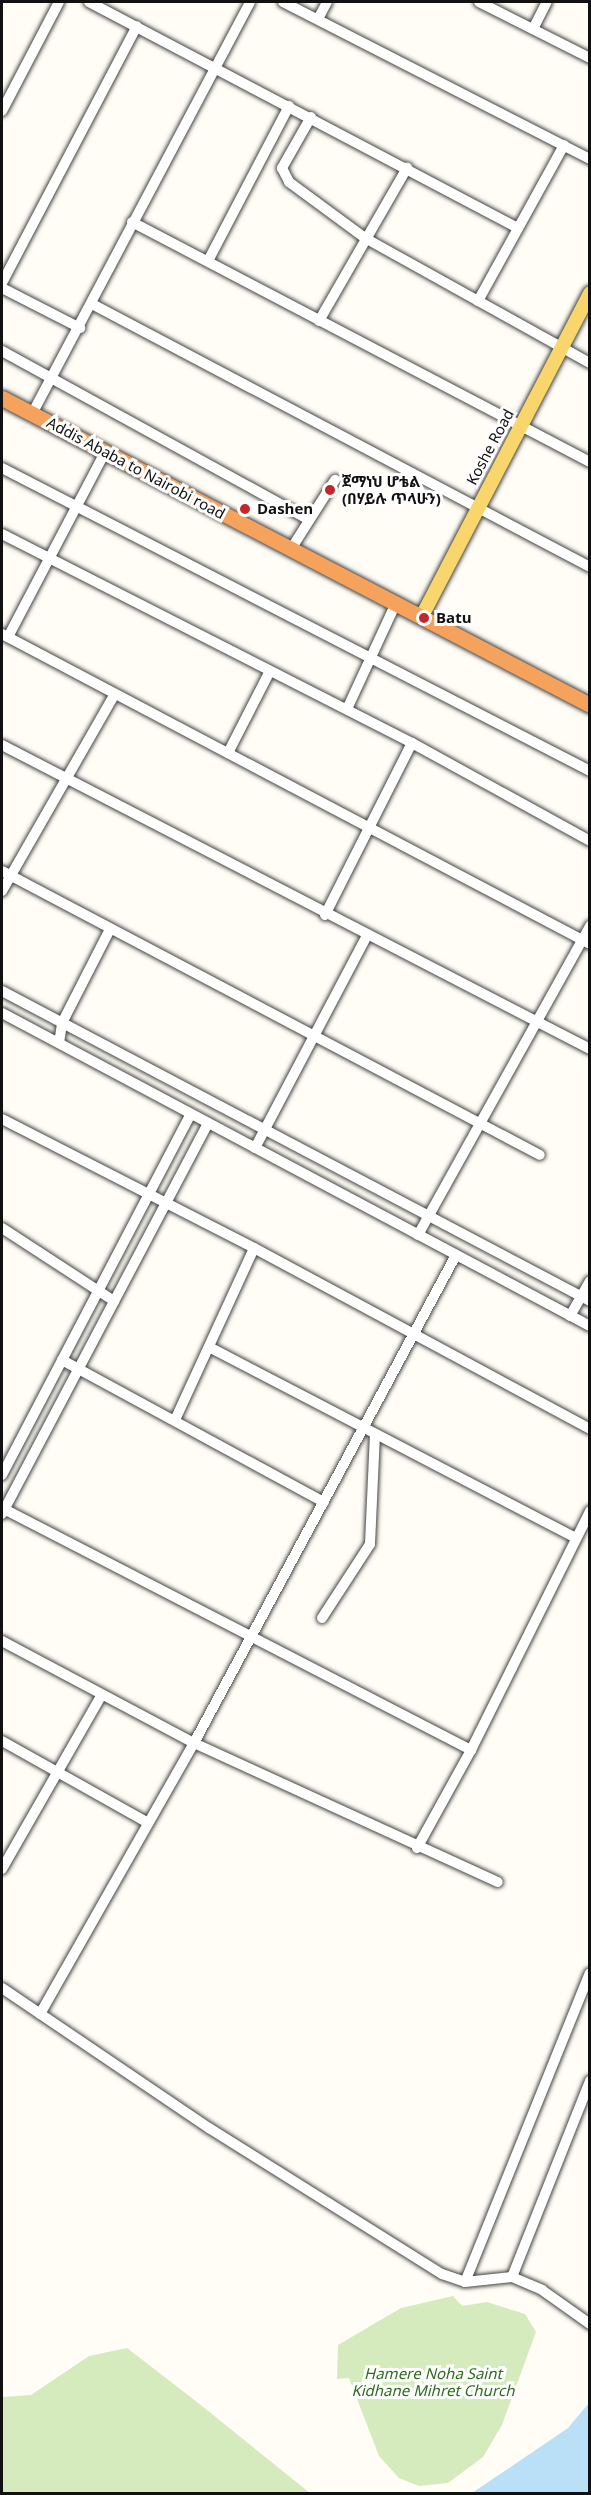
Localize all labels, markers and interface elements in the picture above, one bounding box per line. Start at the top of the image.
street label: Koshe Road [463,406,517,488]
street label: Addis Ababa to Nairobi road [44,413,228,523]
place label: ጀማነህ ሆቴል (በሃይሉ ጥላሁን) [342,472,441,507]
marker: ጀማነህ ሆቴል (በሃይሉ ጥላሁን) [323,483,337,497]
place label: Dashen [257,500,313,518]
marker: Dashen [238,502,252,516]
place label: Batu [436,609,472,627]
marker: Batu [417,611,431,625]
park label: Hamere Noha Saint Kidhane Mihret Church [351,2364,515,2399]

